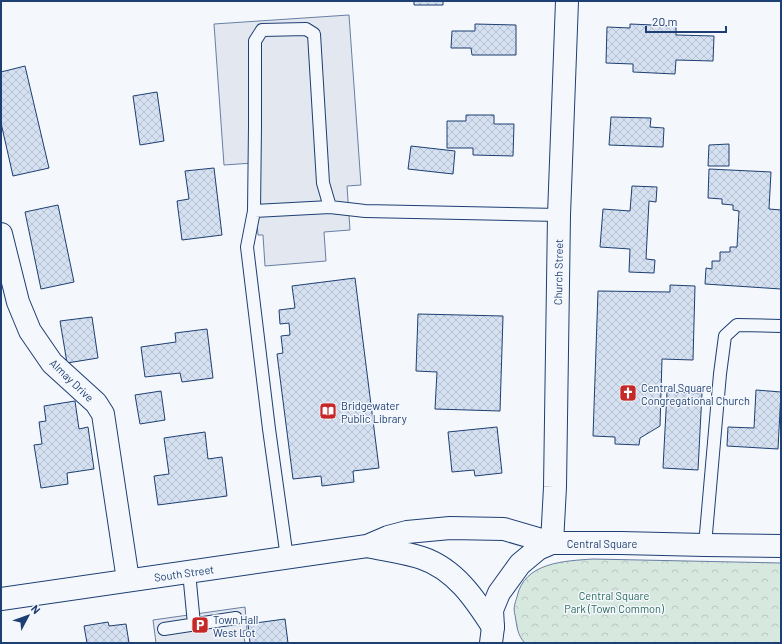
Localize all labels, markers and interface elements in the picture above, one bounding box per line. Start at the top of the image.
scale bar [646,8,726,34]
text: 20 m [652,14,678,28]
street label: Church Street [551,239,565,305]
street label: Almay Drive [47,356,97,404]
place label: Central Square Congregational Church [641,381,750,407]
church icon: Central Square Congregational Church [618,383,638,403]
place label: Bridgewater Public Library [341,399,407,425]
library icon: Bridgewater Public Library [318,401,338,421]
street label: Central Square [567,537,637,550]
street label: South Street [153,562,215,584]
park label: Central Square Park (Town Common) [564,589,664,615]
north arrow [8,596,48,636]
text: N [29,602,43,616]
place label: Town Hall West Lot [213,613,258,639]
parking icon: Town Hall West Lot [190,615,210,635]

